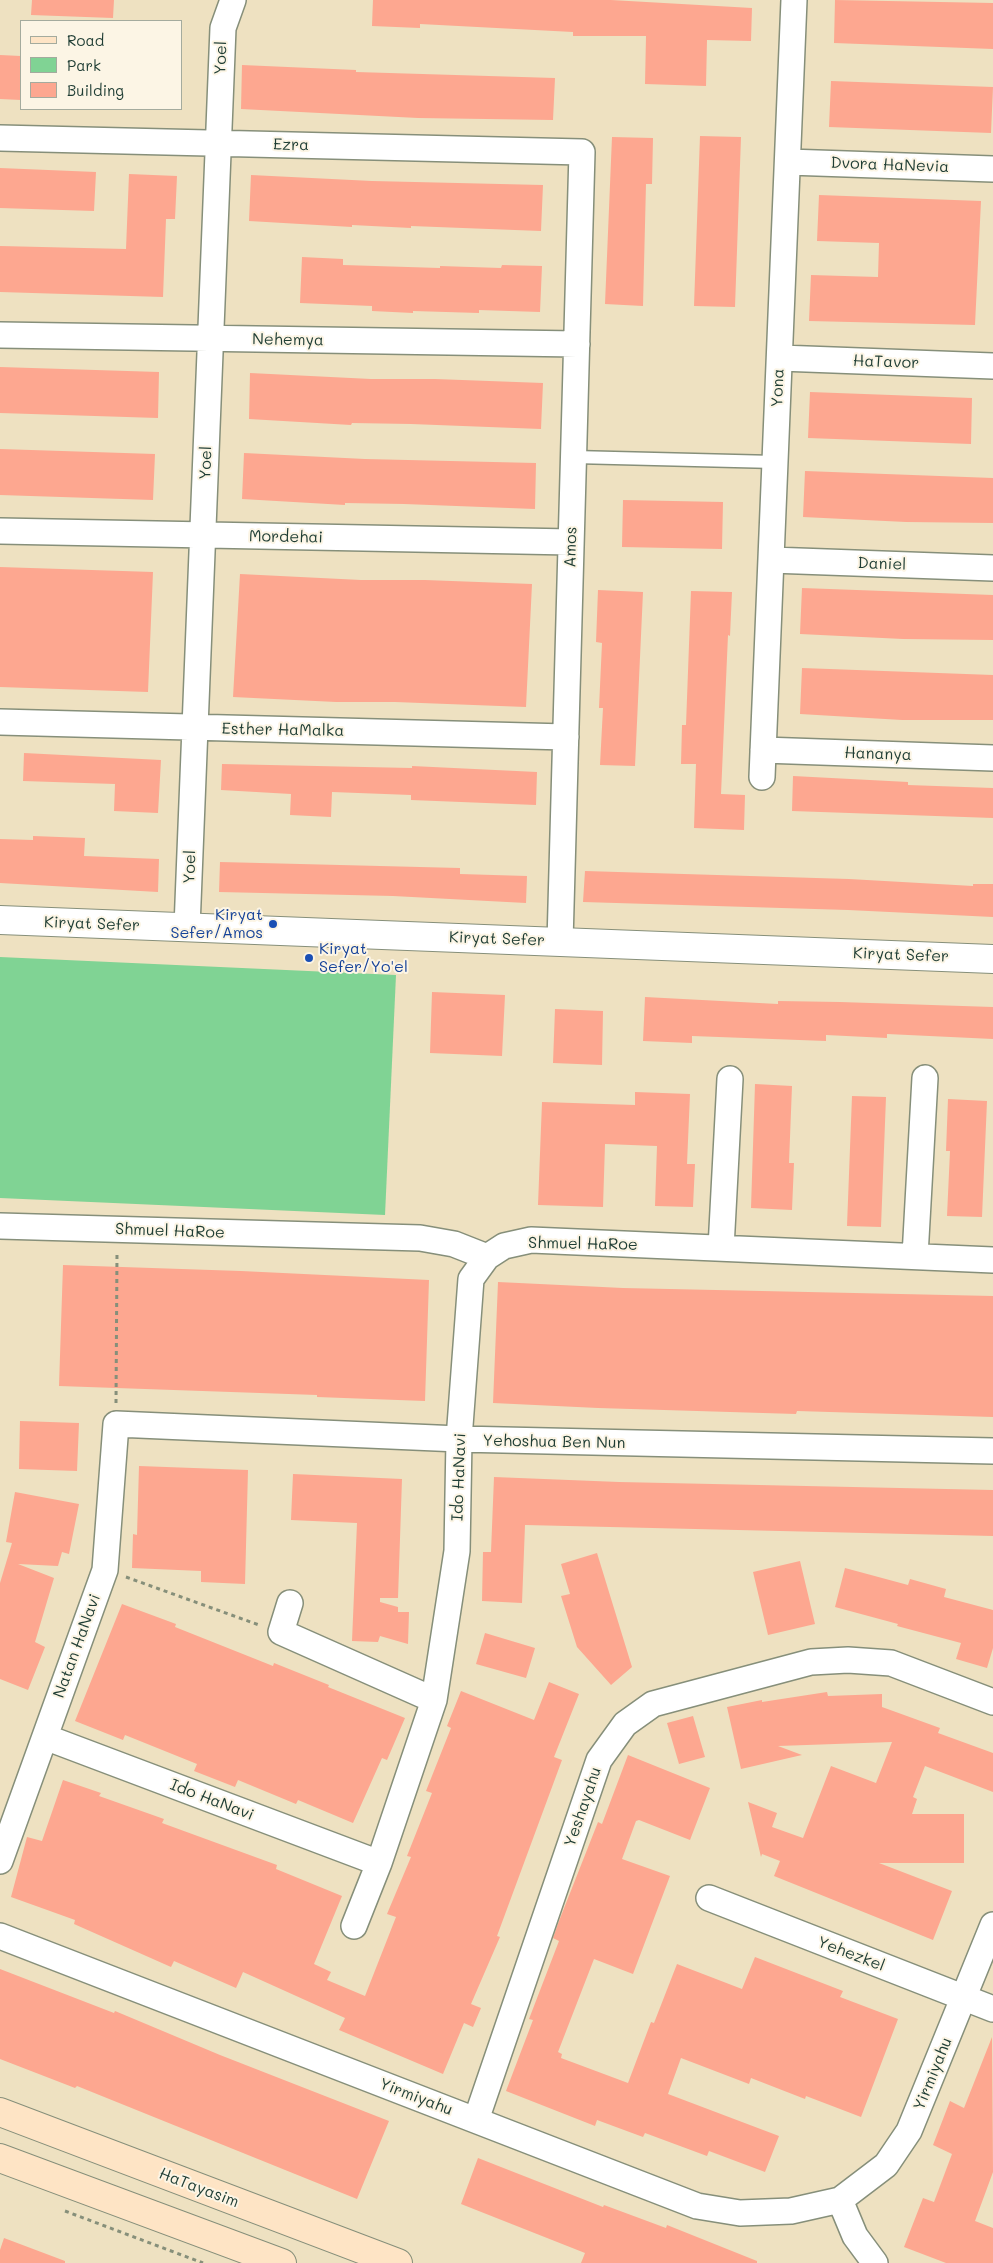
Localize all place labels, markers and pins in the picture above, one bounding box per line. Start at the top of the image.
place label: Kiryat Sefer/Amos [170,905,263,943]
marker: Kiryat Sefer/Amos [267,918,279,930]
place label: Kiryat Sefer/Yo'el [319,939,408,977]
marker: Kiryat Sefer/Yo'el [303,952,315,964]

